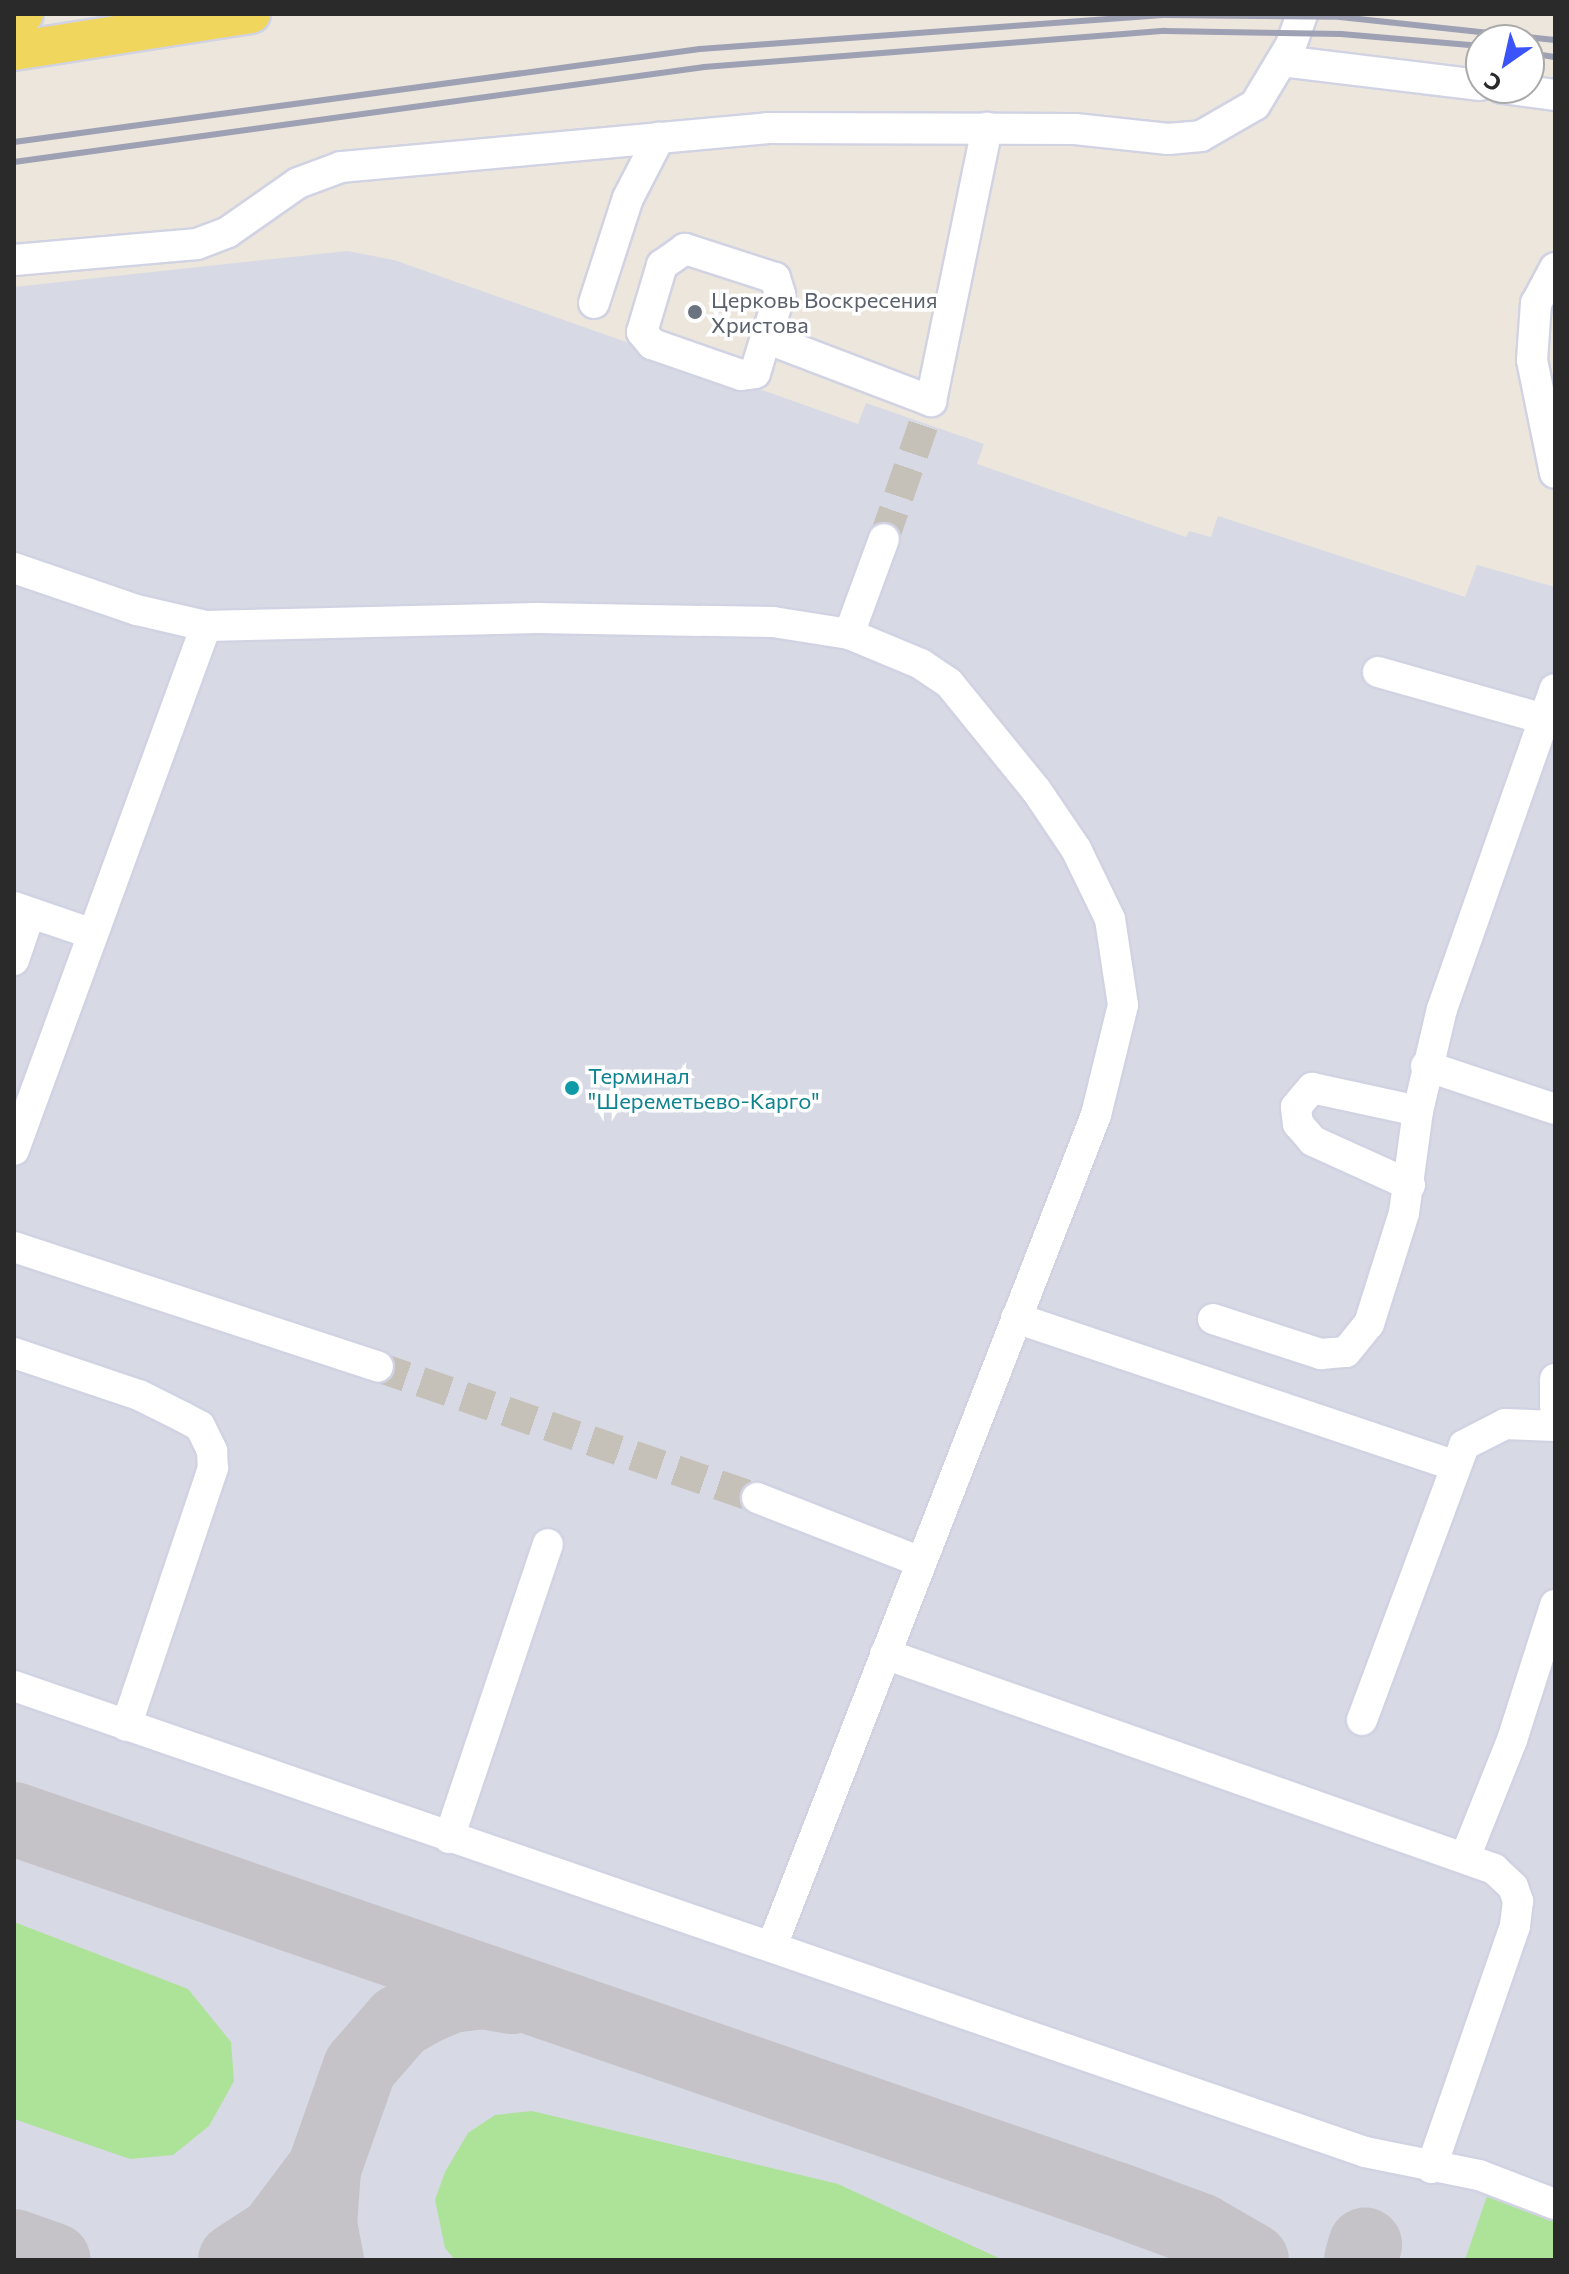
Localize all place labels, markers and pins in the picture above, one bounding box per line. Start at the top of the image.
place label: Церковь Воскресения Христова [711,286,938,338]
marker: Церковь Воскресения Христова [686,303,704,321]
place label: Терминал "Шереметьево-Карго" [588,1062,820,1114]
marker: Терминал "Шереметьево-Карго" [563,1079,581,1097]

